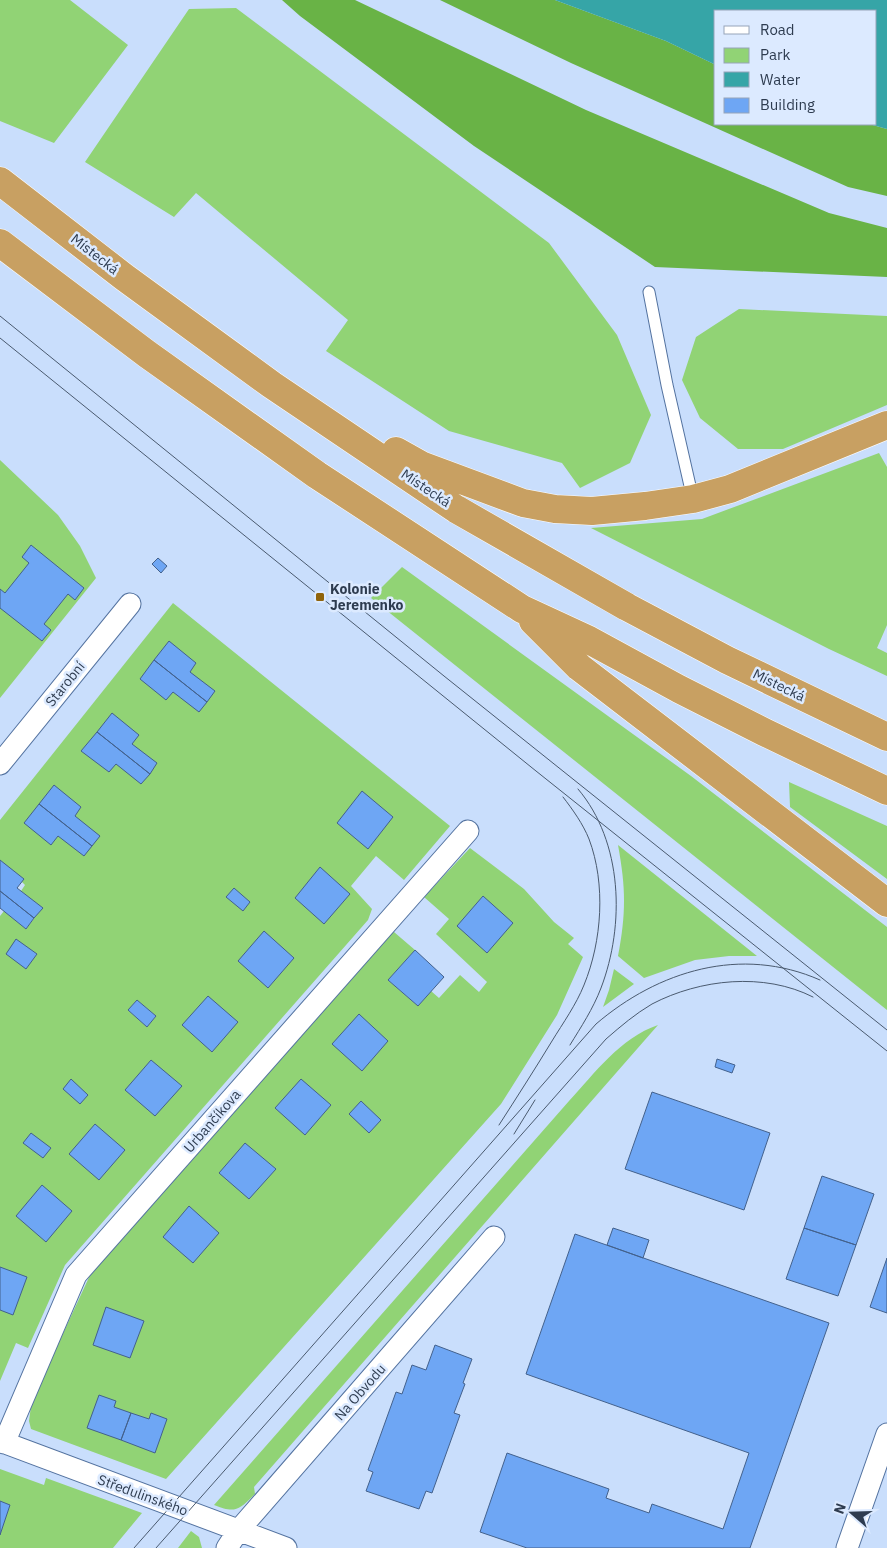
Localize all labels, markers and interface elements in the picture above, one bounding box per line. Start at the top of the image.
legend [714,10,877,125]
text: Road [760,20,795,39]
text: Park [760,45,790,64]
text: Water [760,70,801,89]
text: Building [760,95,815,114]
street label: Místecká [67,230,123,279]
street label: Místecká [398,465,455,511]
place label: Kolonie Jeremenko [330,580,404,614]
marker: Kolonie Jeremenko [314,591,326,603]
street label: Starobní [41,657,89,710]
street label: Místecká [750,665,809,706]
street label: Urbančíkova [180,1085,245,1156]
street label: Na Obvodu [330,1360,390,1424]
street label: Středulinského [95,1470,191,1520]
north arrow [827,1488,877,1538]
text: N [830,1501,850,1516]

